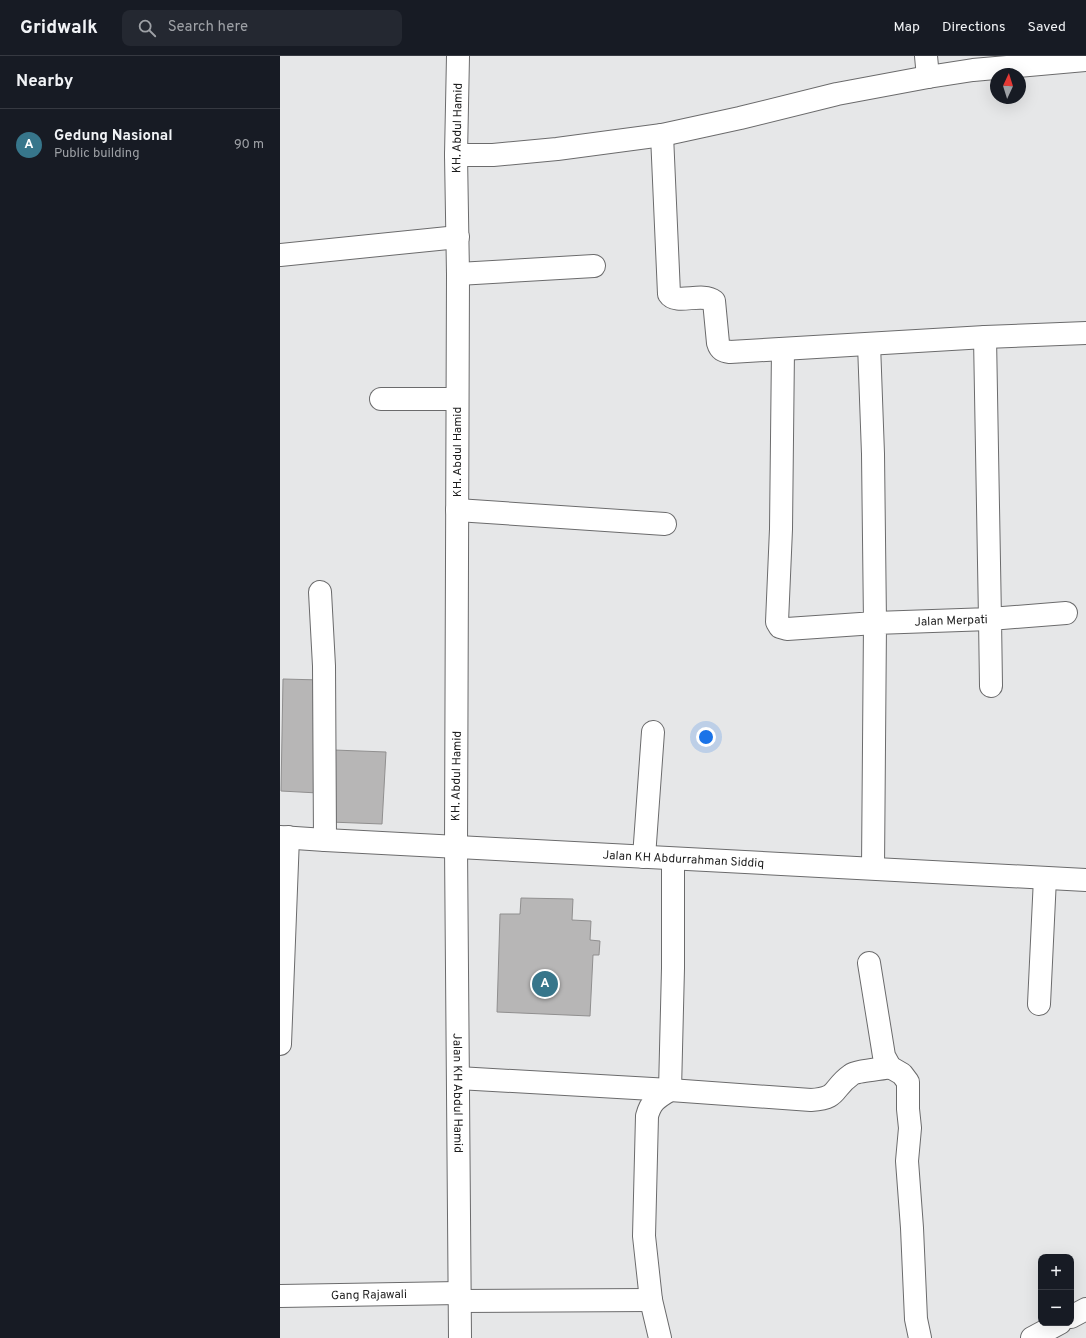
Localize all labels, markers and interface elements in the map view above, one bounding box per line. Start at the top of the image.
search box [122,10,402,46]
text: Gridwalk [20,16,98,40]
icon: search [136,17,158,39]
text: Search here [168,18,248,37]
text: Map [894,19,920,36]
text: Directions [942,19,1006,36]
text: Saved [1028,19,1066,36]
north arrow [990,68,1026,104]
text: Nearby [16,71,73,93]
street label: KH. Abdul Hamid [449,83,467,173]
text: Gedung Nasional [54,127,173,146]
text: A [24,137,34,153]
text: 90 m [234,137,264,153]
text: Public building [54,146,140,162]
street label: KH. Abdul Hamid [450,407,466,497]
street label: Jalan Merpati [914,612,988,631]
your location [696,727,716,747]
street label: KH. Abdul Hamid [448,731,466,821]
street label: Jalan KH Abdurrahman Siddiq [602,848,764,872]
pin: A [532,969,558,999]
street label: Jalan KH Abdul Hamid [449,1033,465,1153]
map controls [1038,1254,1074,1326]
button: + [1038,1254,1074,1290]
street label: Gang Rajawali [331,1287,407,1304]
button: − [1038,1290,1074,1326]

